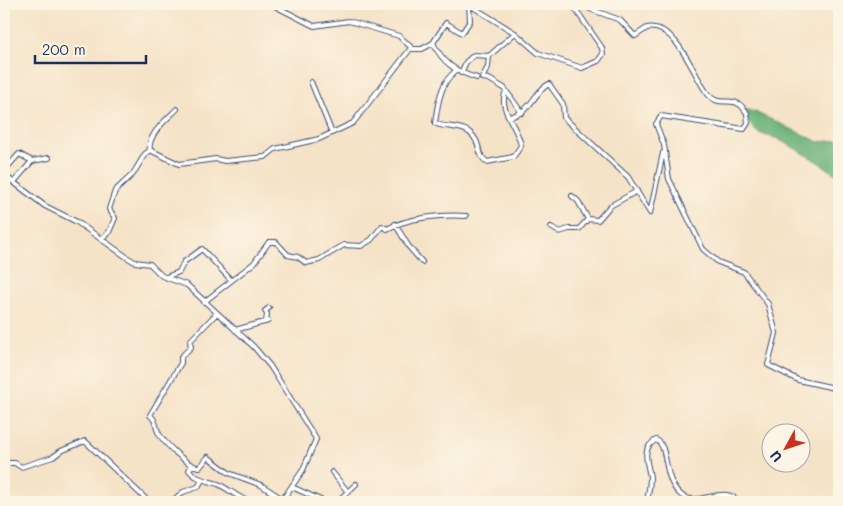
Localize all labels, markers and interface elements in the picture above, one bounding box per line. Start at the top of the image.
scale bar [35,32,146,64]
text: 200 m [42,39,86,59]
north arrow [760,424,810,474]
text: U [765,447,786,467]

